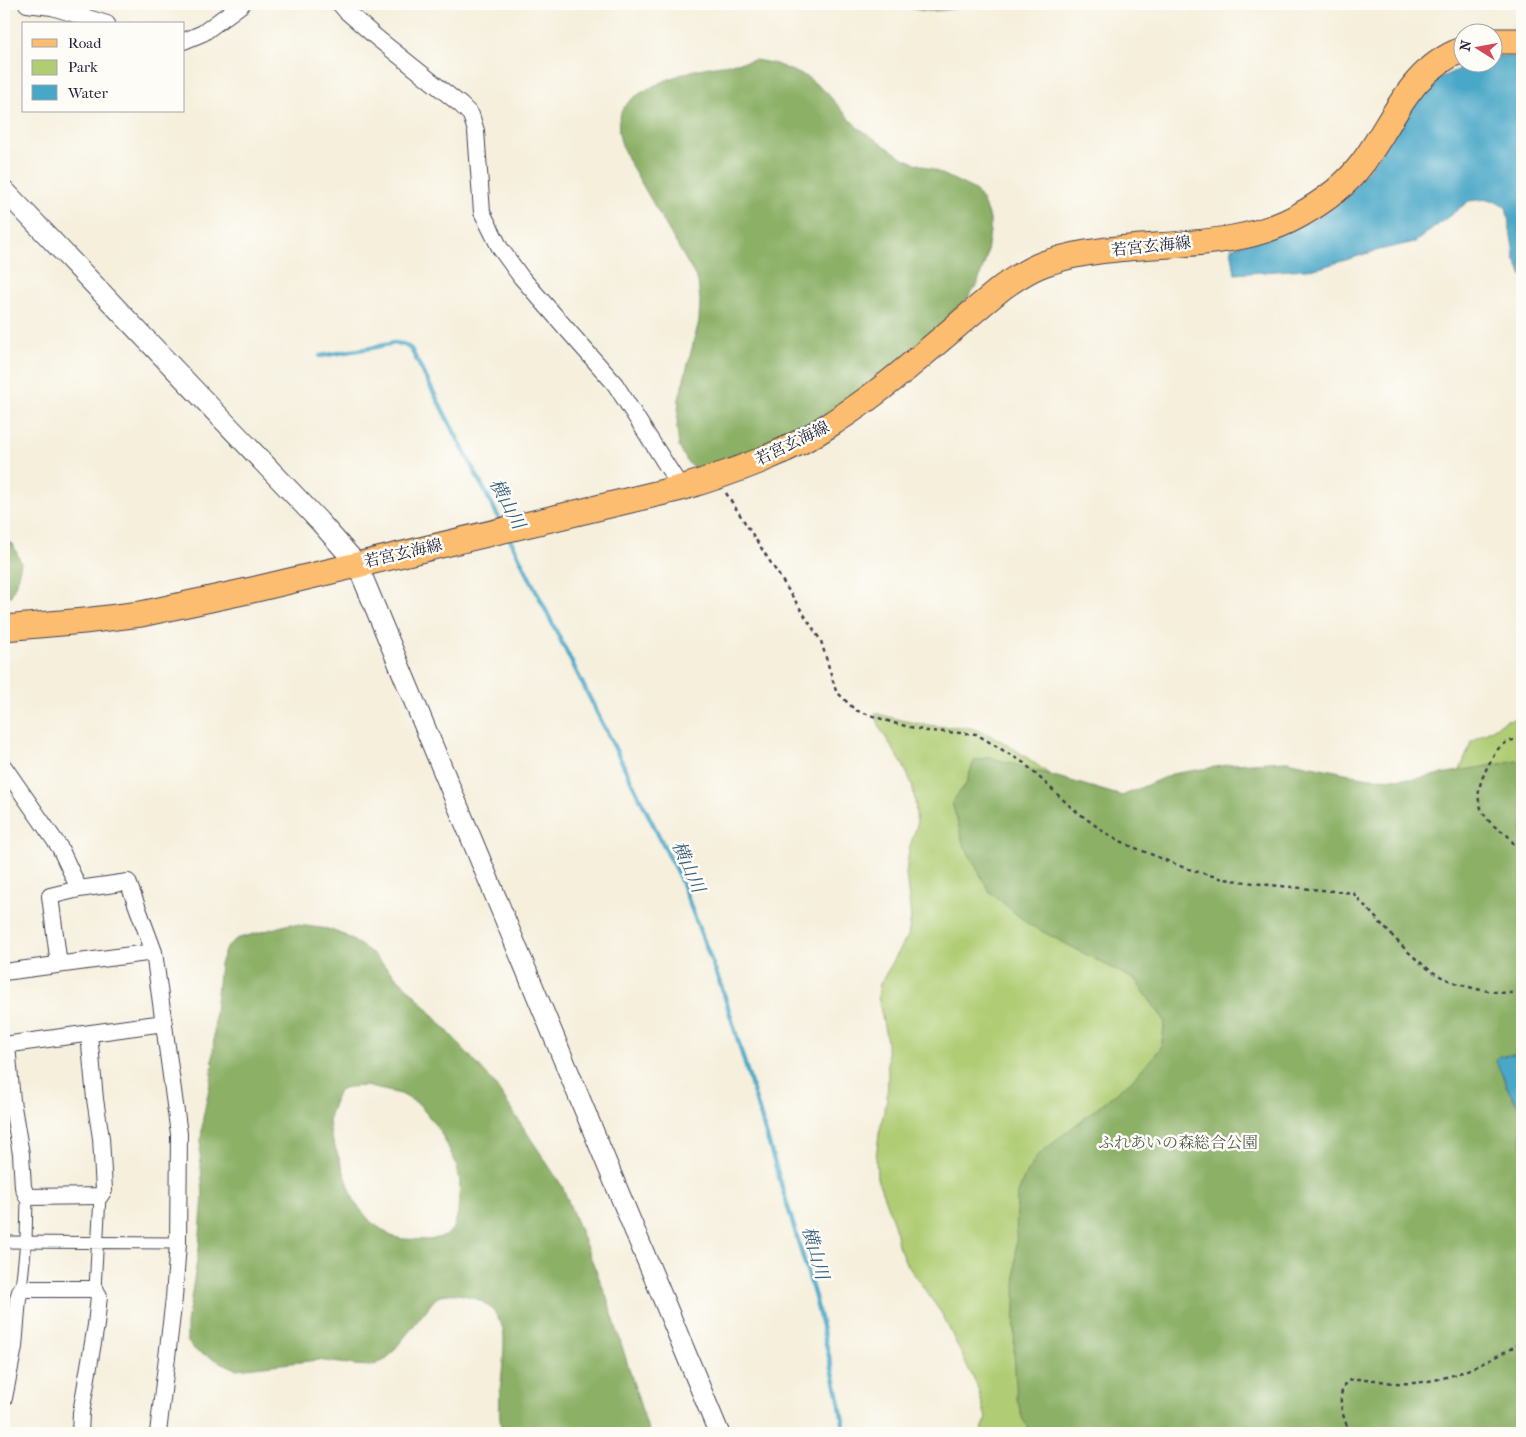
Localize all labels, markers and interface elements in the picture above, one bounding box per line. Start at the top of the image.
legend [22,22,185,112]
north arrow [1454,22,1504,72]
text: Road [68,34,102,52]
text: N [1456,38,1475,52]
text: Park [68,58,98,76]
text: Water [67,84,108,102]
street label: 若宮玄海線 [1110,232,1192,260]
street label: 若宮玄海線 [752,417,832,469]
water label: 横山川 [485,475,530,535]
street label: 若宮玄海線 [362,535,444,571]
water label: 横山川 [667,838,709,898]
park label: ふれあいの森総合公園 [1098,1133,1258,1152]
water label: 横山川 [797,1224,833,1284]

